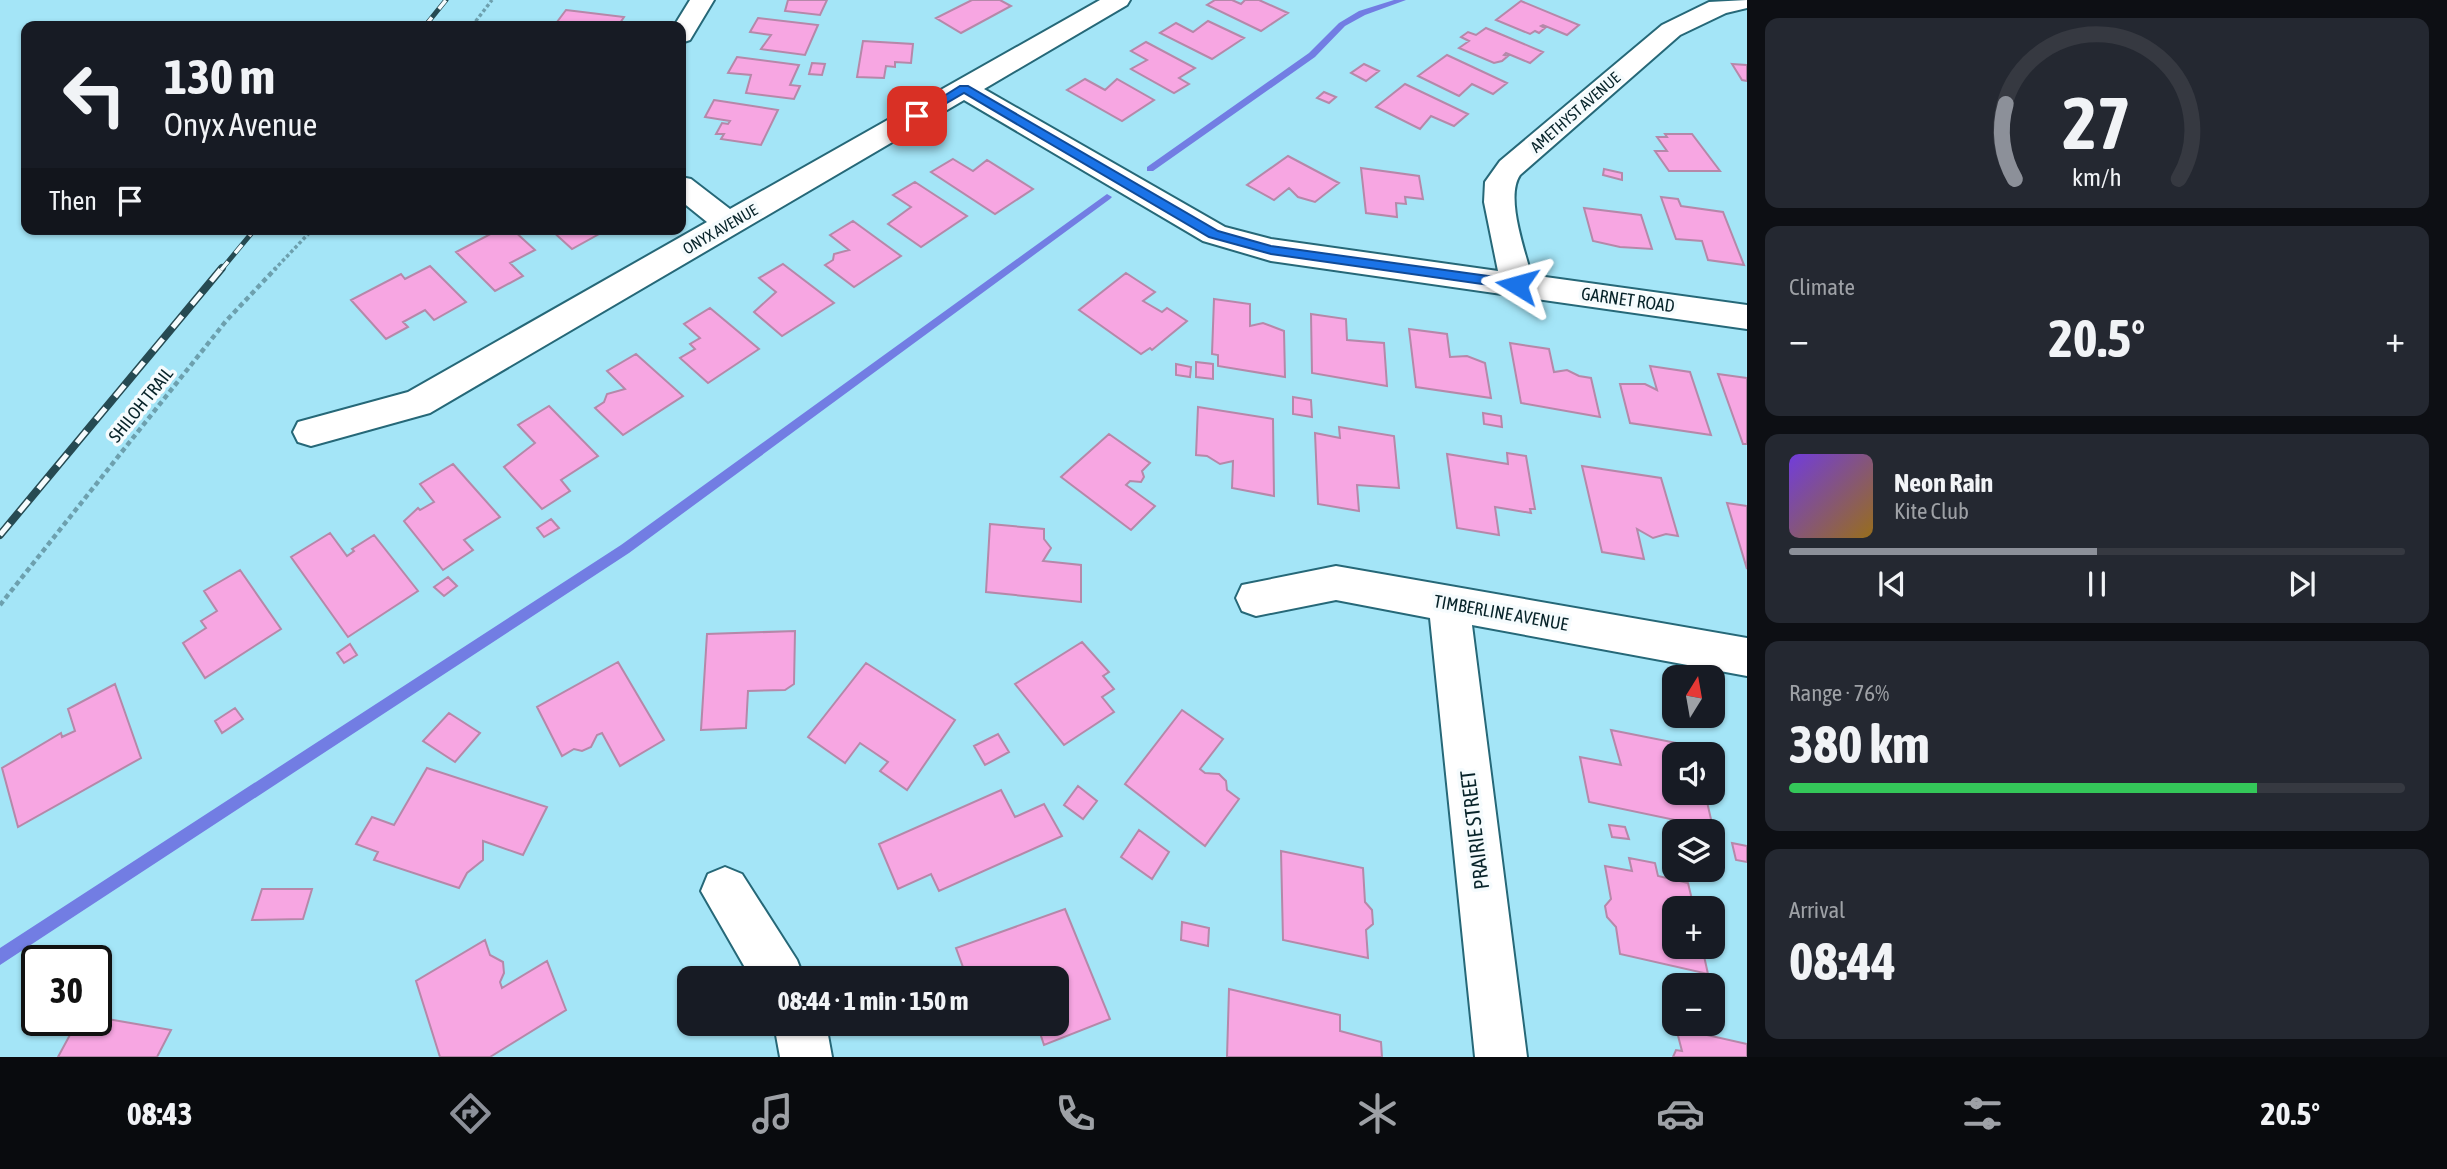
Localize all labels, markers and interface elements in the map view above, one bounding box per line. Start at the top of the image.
text: 130 m [164,48,275,104]
icon: left [49,49,140,140]
street label: AMETHYST AVENUE [1527,68,1624,156]
text: 27 [2063,81,2131,164]
pin [887,86,947,146]
icon: arrive [898,97,936,135]
text: Onyx Avenue [164,106,317,143]
text: km/h [2072,163,2122,191]
icon: arrive [111,182,149,220]
text: Then [49,186,97,216]
street label: ONYX AVENUE [679,200,761,258]
position arrow [1480,248,1554,322]
text: Climate [1789,274,1855,300]
street label: GARNET ROAD [1580,283,1676,316]
text: 20.5° [2049,308,2145,368]
text: − [1789,317,1809,360]
text: + [2385,317,2405,360]
street label: SHILOH TRAIL [104,363,177,446]
text: Neon Rain [1894,468,1993,498]
text: Kite Club [1894,498,1969,524]
icon: previous [1873,565,1911,603]
icon: pause [2078,565,2116,603]
icon: next [2283,565,2321,603]
street label: TIMBERLINE AVENUE [1432,590,1570,635]
north arrow [1662,665,1726,728]
map controls [1662,665,1725,1036]
text: Range · 76% [1789,680,1889,706]
text: 380 km [1789,714,1930,774]
button: sound [1662,742,1725,805]
street label: PRAIRIE STREET [1455,769,1493,891]
button: layers [1662,819,1725,882]
button: + [1662,896,1725,959]
text: Arrival [1789,897,1845,923]
text: 08:44 [1789,931,1896,991]
speed limit sign: 30 [21,945,112,1036]
button: − [1662,973,1725,1036]
text: 08:44 · 1 min · 150 m [778,986,968,1016]
icon: directions [446,1089,495,1138]
icon: music [748,1089,797,1138]
icon: phone [1051,1089,1100,1138]
icon: climate [1353,1089,1402,1138]
icon: car [1656,1089,1705,1138]
icon: filters [1958,1089,2007,1138]
text: 08:43 [127,1095,193,1132]
text: 20.5° [2261,1095,2320,1132]

